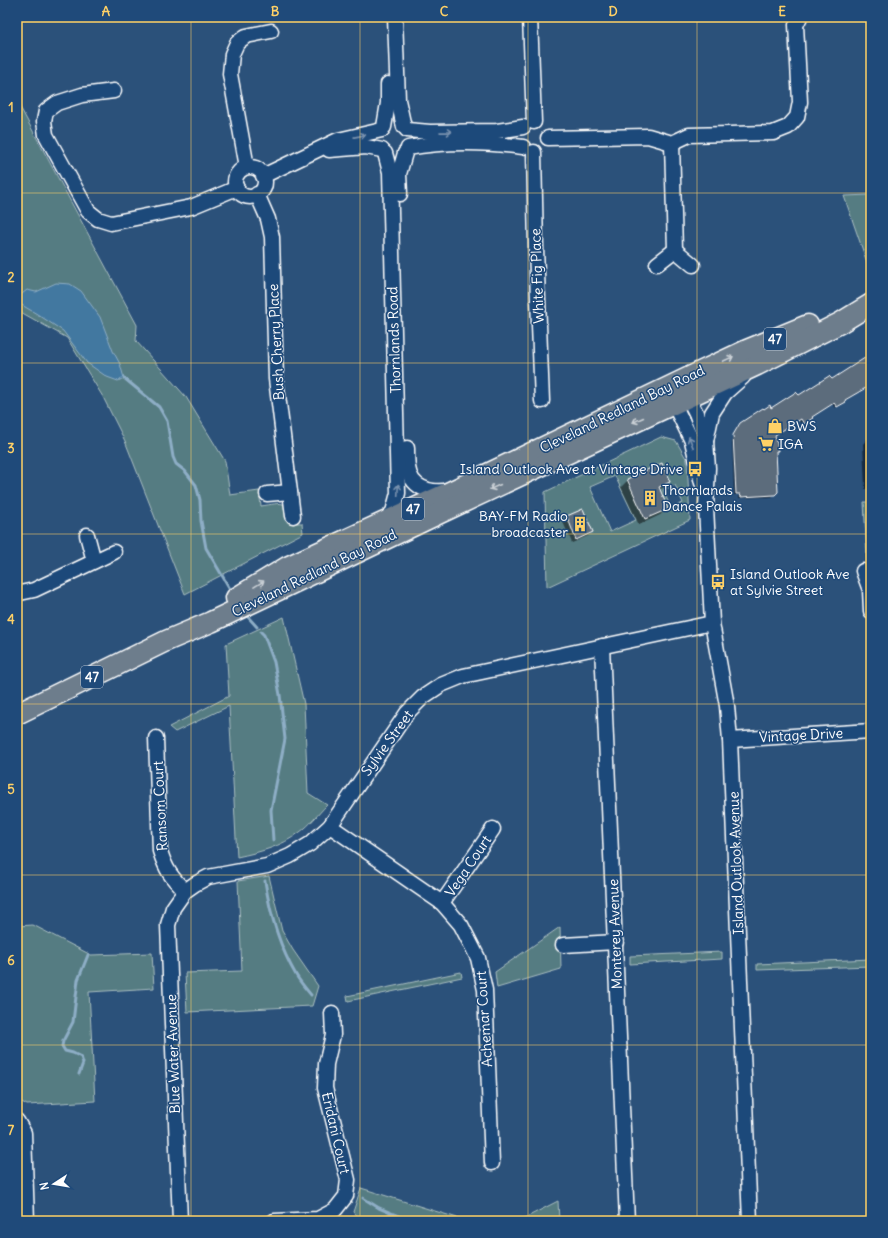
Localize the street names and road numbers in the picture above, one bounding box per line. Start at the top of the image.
street label: White Fig Place [526,228,548,324]
street label: Bush Cherry Place [264,283,288,401]
street label: Thornlands Road [383,286,405,394]
road number: 47 [764,328,786,350]
street label: Cleveland Redland Bay Road [537,361,707,457]
road number: 47 [402,498,424,520]
street label: Cleveland Redland Bay Road [229,525,399,621]
road number: 47 [81,666,103,688]
street label: Sylvie Street [357,706,417,779]
street label: Vintage Drive [758,724,844,746]
street label: Ransom Court [149,760,171,852]
street label: Island Outlook Avenue [725,791,747,935]
street label: Vega Court [441,832,495,900]
street label: Monterey Avenue [604,879,626,989]
street label: Achemar Court [472,970,496,1068]
street label: Blue Water Avenue [162,994,184,1114]
street label: Eridani Court [318,1090,354,1176]

